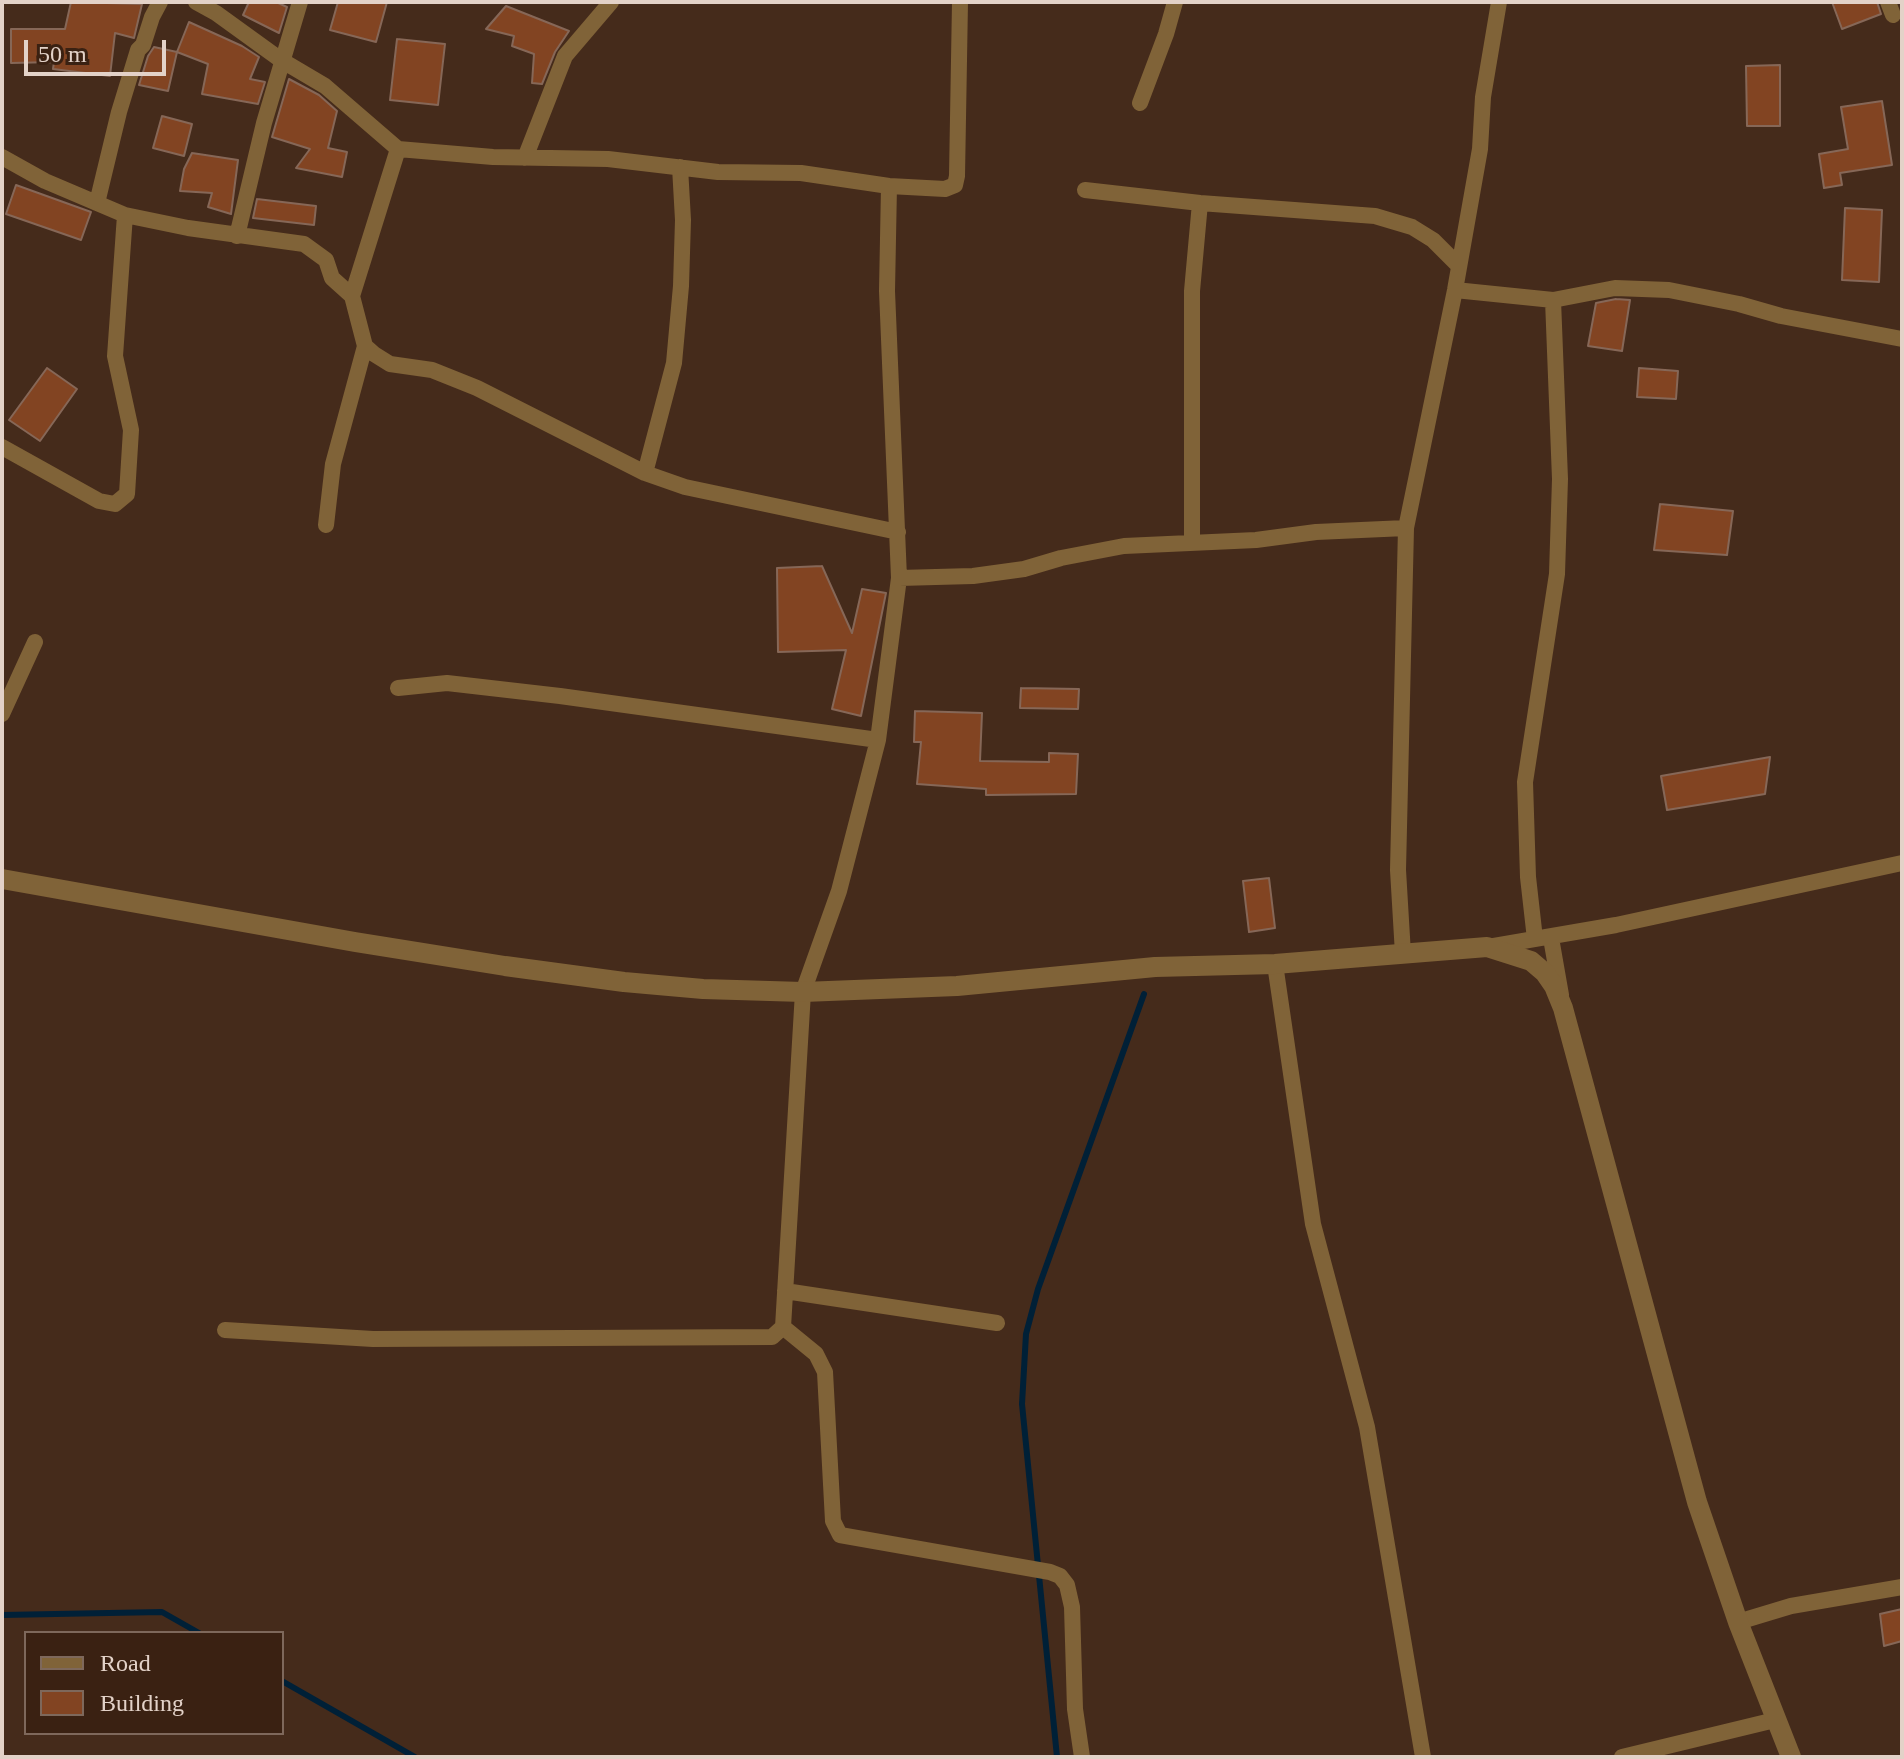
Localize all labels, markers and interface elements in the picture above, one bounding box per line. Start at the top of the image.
scale bar [28,24,170,74]
text: 50 m [38,41,87,67]
legend [24,1631,284,1735]
text: Road [100,1650,151,1676]
text: Building [100,1690,184,1716]

